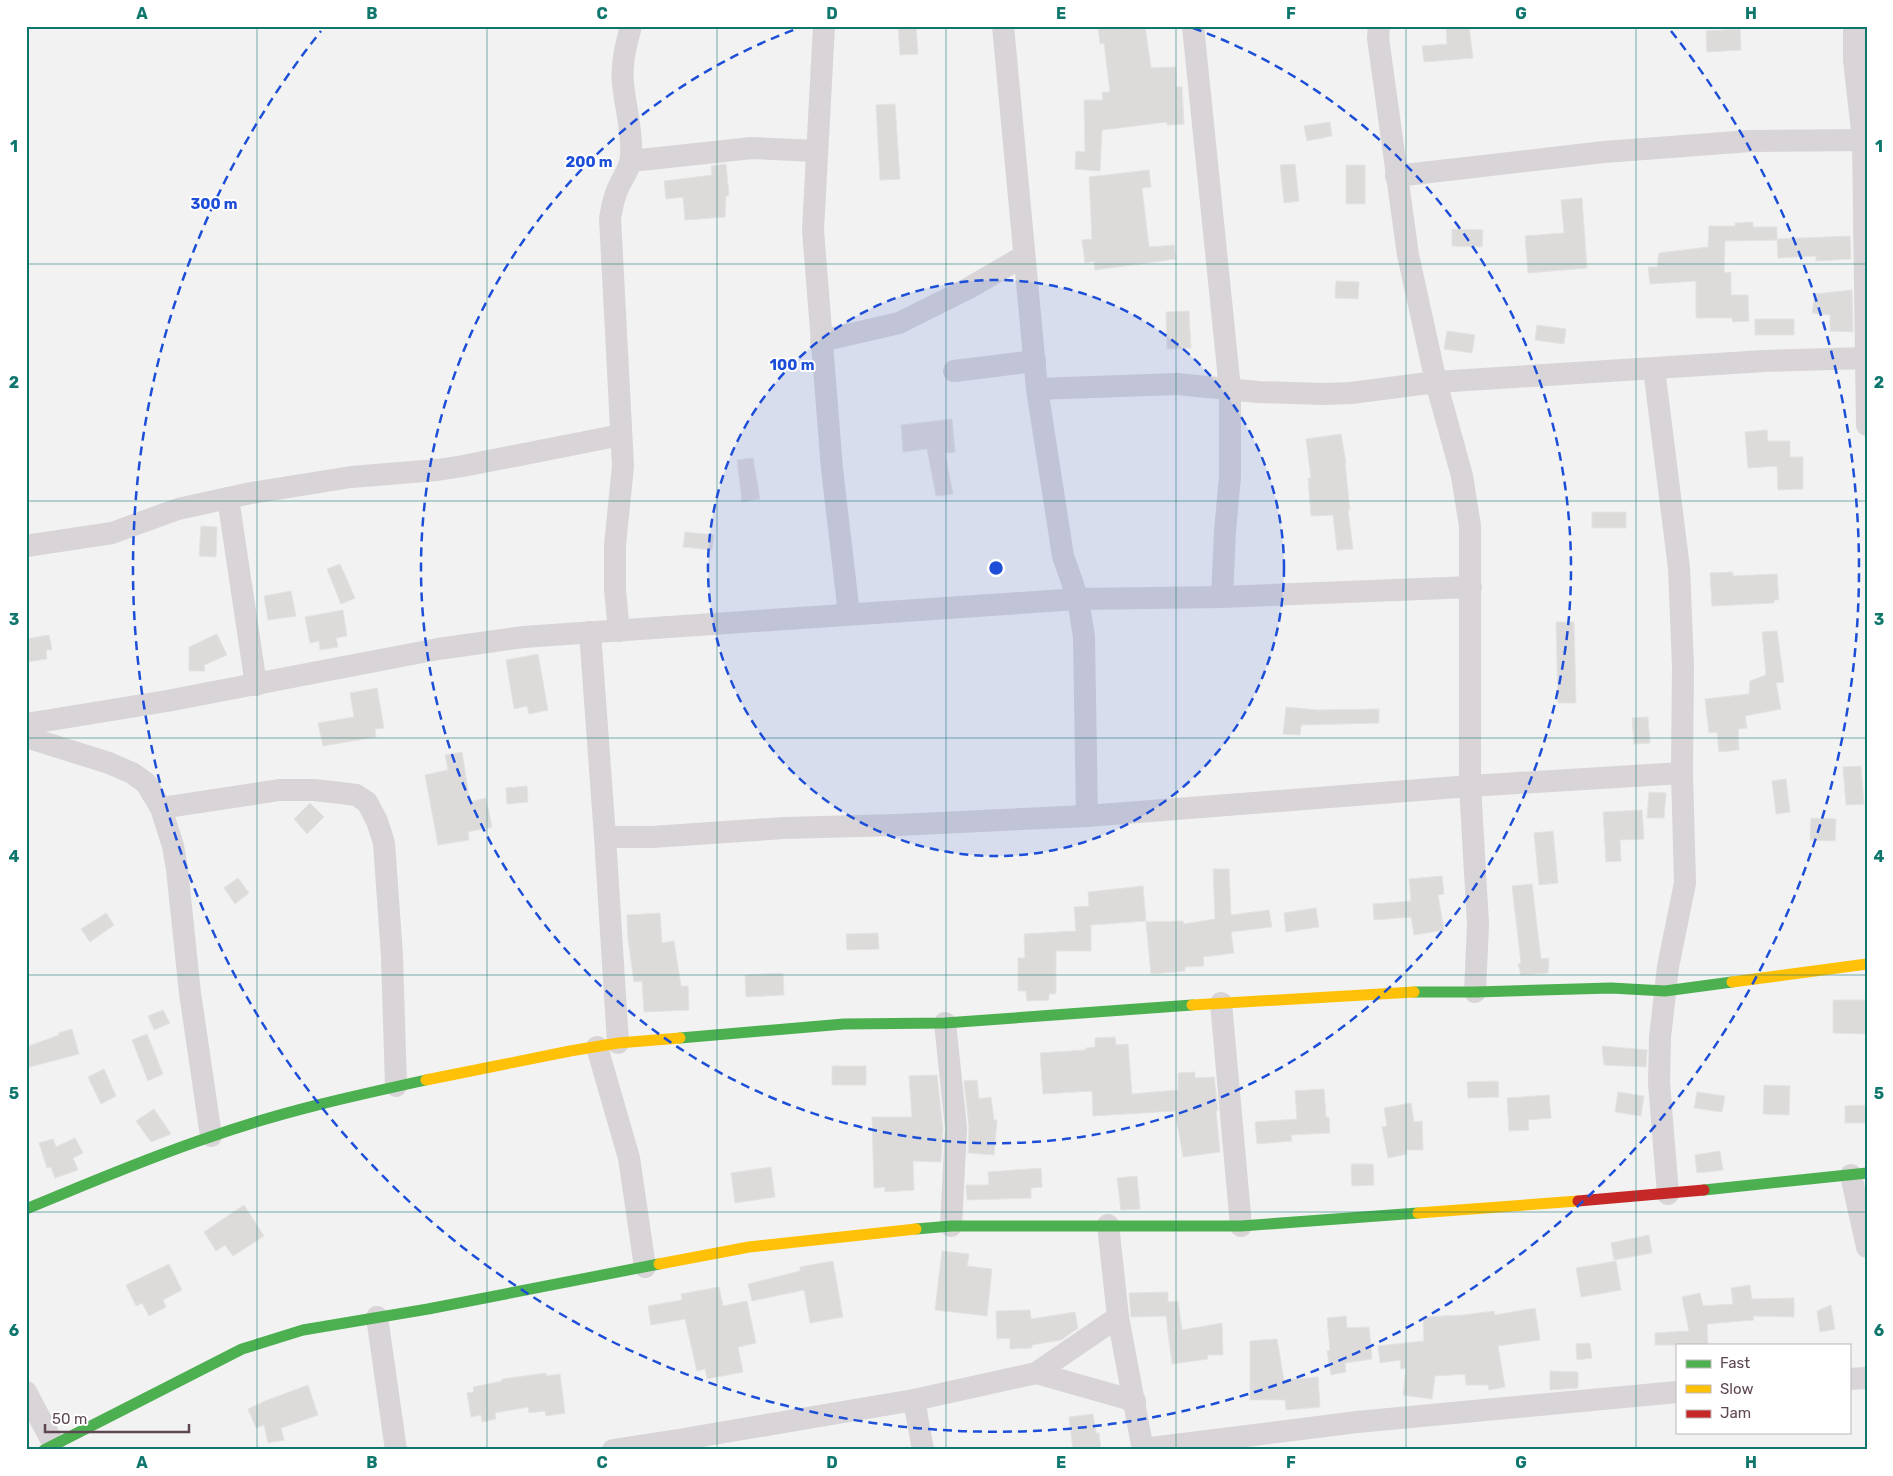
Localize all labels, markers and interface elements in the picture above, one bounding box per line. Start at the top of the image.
text: A [136,4,148,23]
text: B [366,4,378,23]
text: C [596,4,608,23]
text: D [826,4,838,23]
text: E [1056,4,1066,23]
text: F [1286,4,1296,23]
text: G [1515,4,1527,23]
text: H [1745,4,1757,23]
text: 1 [10,137,18,156]
text: 1 [1875,137,1883,156]
text: 200 m [565,153,613,171]
text: 300 m [190,195,238,213]
text: 100 m [770,356,814,374]
text: 2 [9,373,19,392]
text: 2 [1874,373,1884,392]
centre of rings [987,559,1005,577]
text: 3 [9,610,19,629]
text: 3 [1874,610,1884,629]
text: 4 [9,847,20,866]
text: 4 [1874,847,1885,866]
text: 5 [9,1084,19,1103]
text: 5 [1874,1084,1884,1103]
text: 6 [9,1321,19,1340]
text: 6 [1874,1321,1884,1340]
legend [1676,1344,1850,1434]
text: Fast [1720,1354,1750,1372]
text: Slow [1720,1380,1753,1398]
scale bar [45,1401,189,1433]
text: Jam [1720,1404,1751,1422]
text: 50 m [52,1410,87,1428]
text: A [136,1453,148,1472]
text: B [366,1453,378,1472]
text: C [596,1453,608,1472]
text: D [826,1453,838,1472]
text: E [1056,1453,1066,1472]
text: F [1286,1453,1296,1472]
text: G [1515,1453,1527,1472]
text: H [1745,1453,1757,1472]

